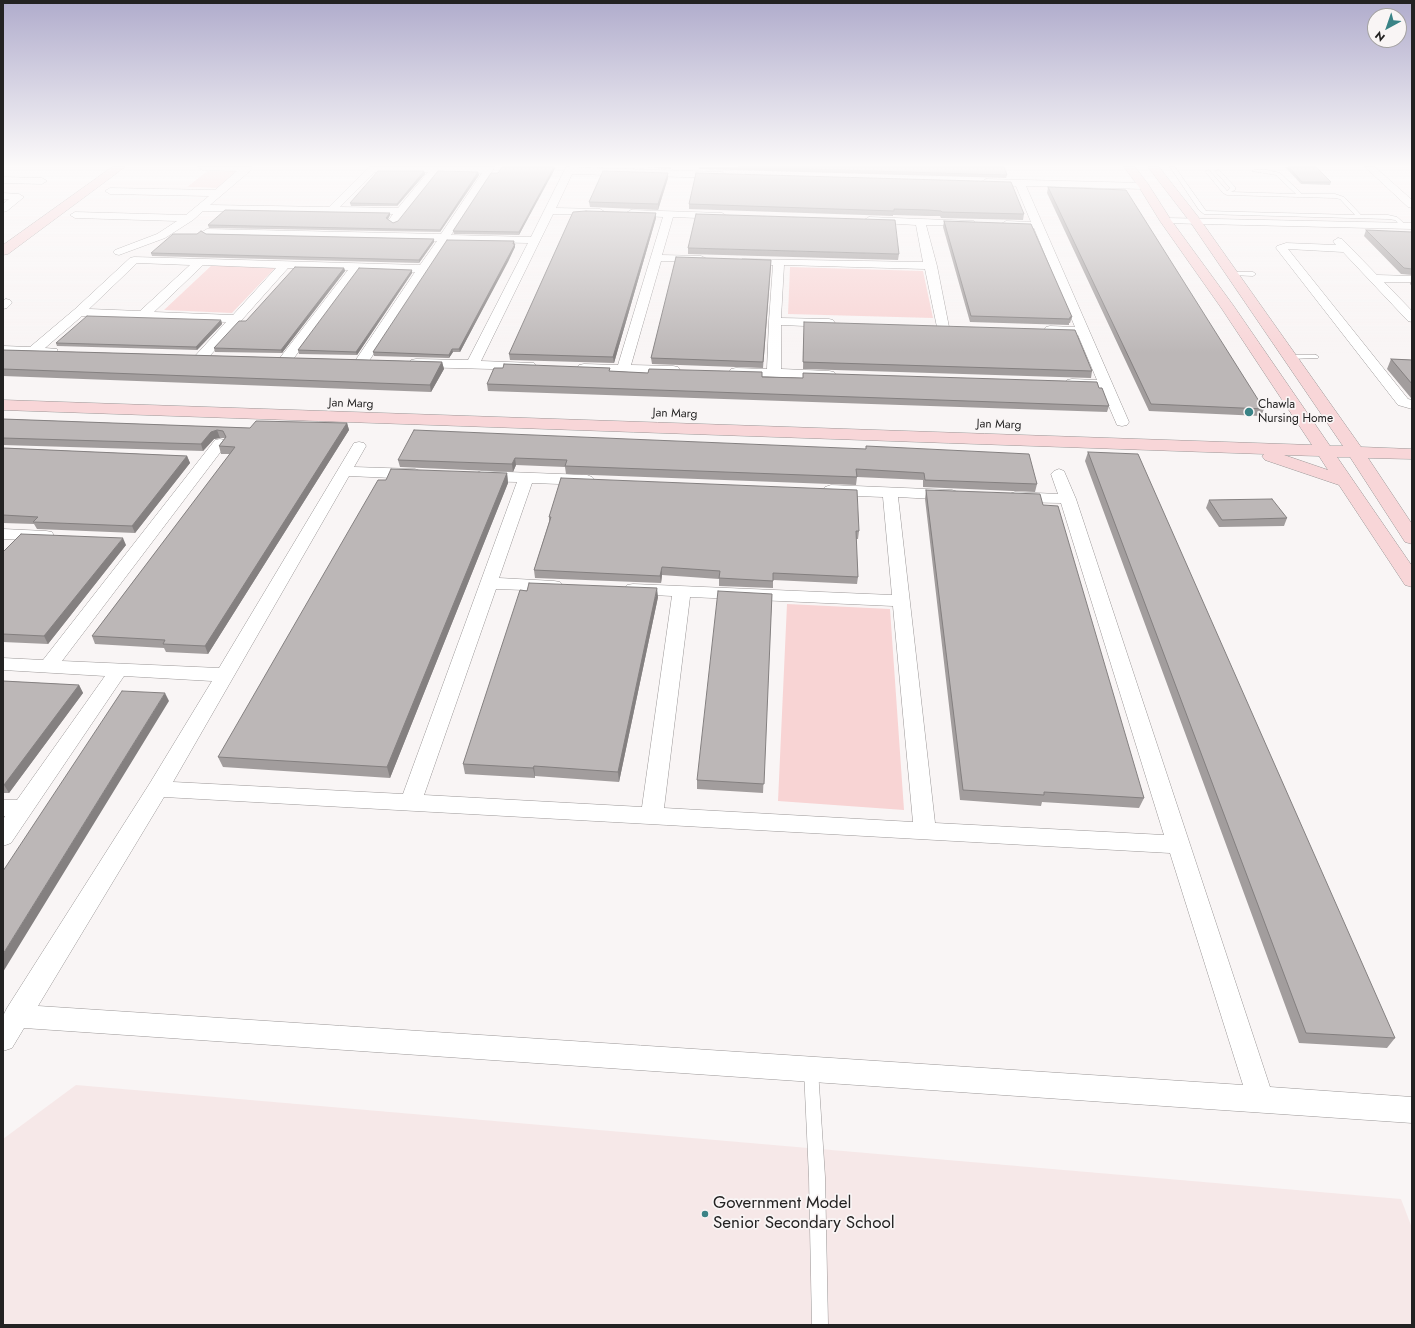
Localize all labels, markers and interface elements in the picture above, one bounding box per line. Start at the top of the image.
north arrow [1367,8,1407,48]
text: N [1371,27,1388,45]
street label: Jan Marg [328,396,374,412]
place label: Chawla Nursing Home [1258,398,1333,426]
street label: Jan Marg [652,406,698,422]
marker: Chawla Nursing Home [1243,406,1255,418]
street label: Jan Marg [976,417,1022,433]
place label: Government Model Senior Secondary School [713,1194,895,1234]
marker: Government Model Senior Secondary School [700,1209,710,1219]

